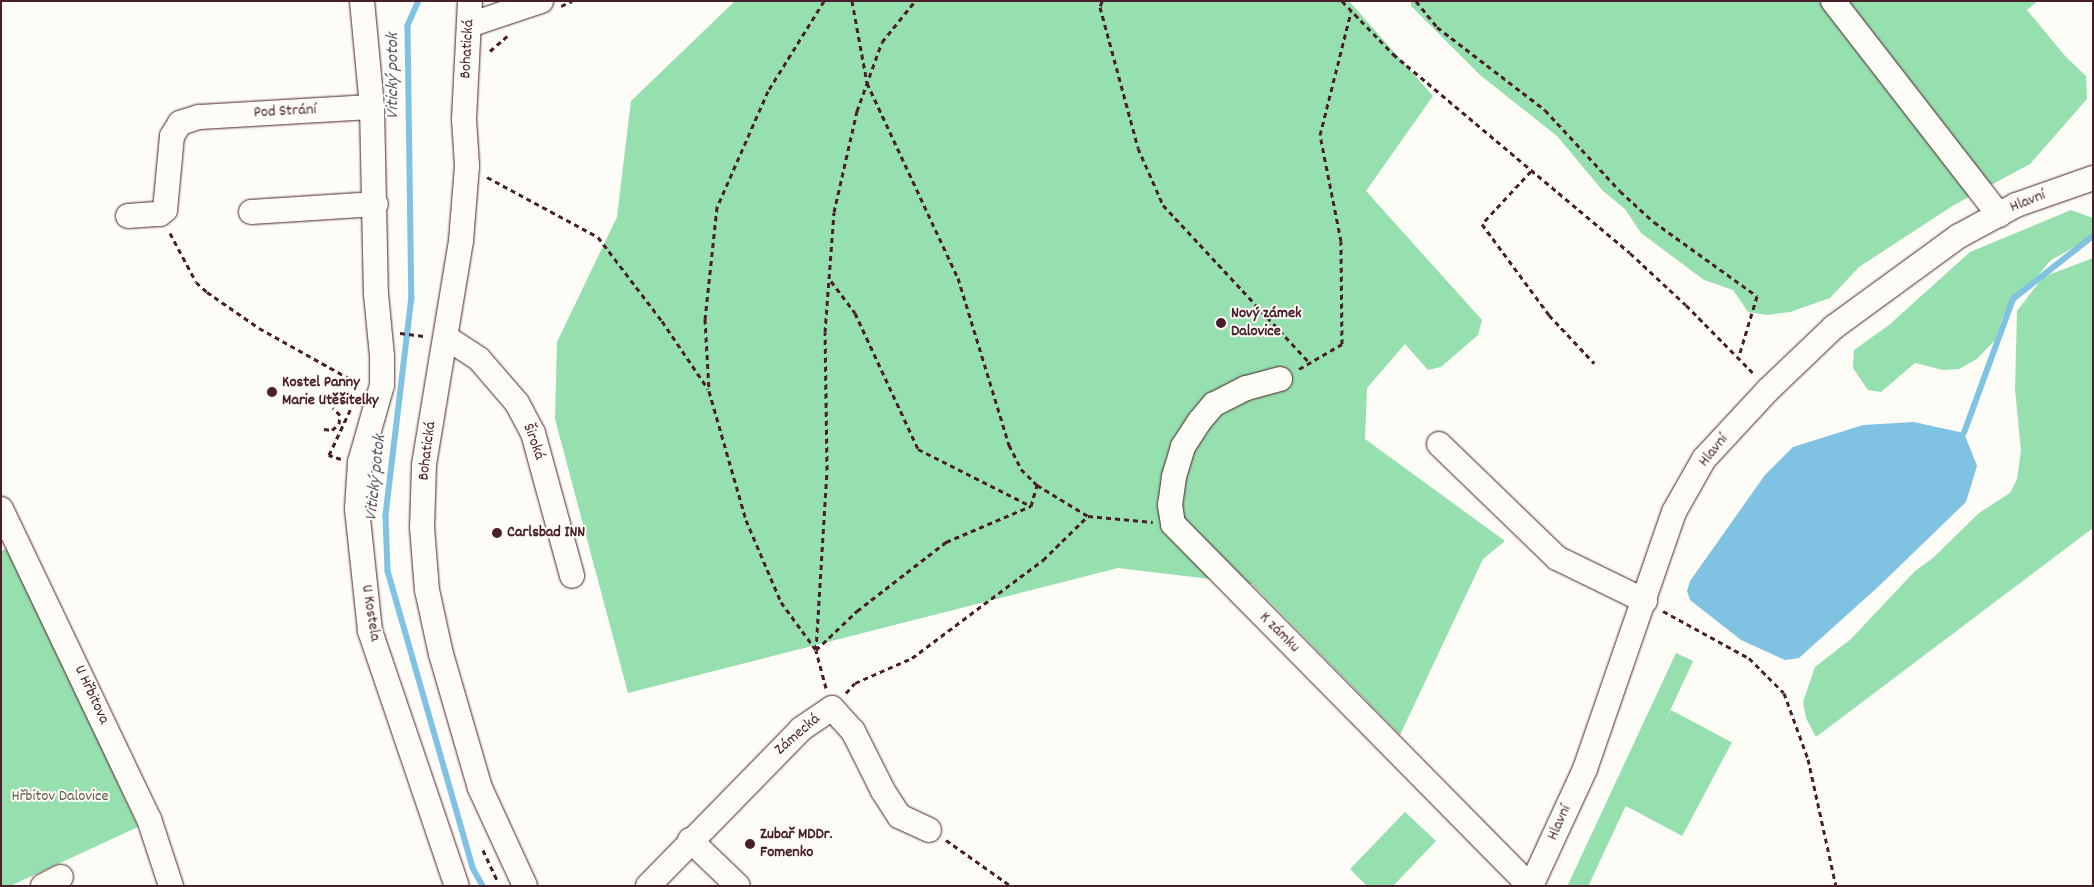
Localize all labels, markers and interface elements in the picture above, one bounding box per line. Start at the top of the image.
street label: Bohatická [457,19,479,79]
water label: Vitický potok [383,33,405,119]
street label: Pod Strání [253,101,317,123]
street label: Hlavní [2007,186,2049,218]
place label: Nový zámek Dalovice [1231,304,1301,342]
marker: Nový zámek Dalovice [1215,317,1227,329]
place label: Kostel Panny Marie Utěšitelky [282,373,379,411]
marker: Kostel Panny Marie Utěšitelky [266,386,278,398]
street label: Bohatická [415,420,441,482]
street label: Široká [518,421,548,463]
street label: Hlavní [1695,431,1733,471]
water label: Vitický potok [362,434,392,522]
place label: Carlsbad INN [507,523,585,543]
marker: Carlsbad INN [491,527,503,539]
street label: U Kostela [356,583,384,643]
street label: K zámku [1255,609,1303,657]
street label: U Hřbitova [69,663,113,727]
street label: Zámecká [771,710,825,760]
park label: Hřbitov Dalovice [11,787,109,807]
street label: Hlavní [1544,802,1576,844]
place label: Zubař MDDr. Fomenko [760,825,832,863]
marker: Zubař MDDr. Fomenko [744,838,756,850]

